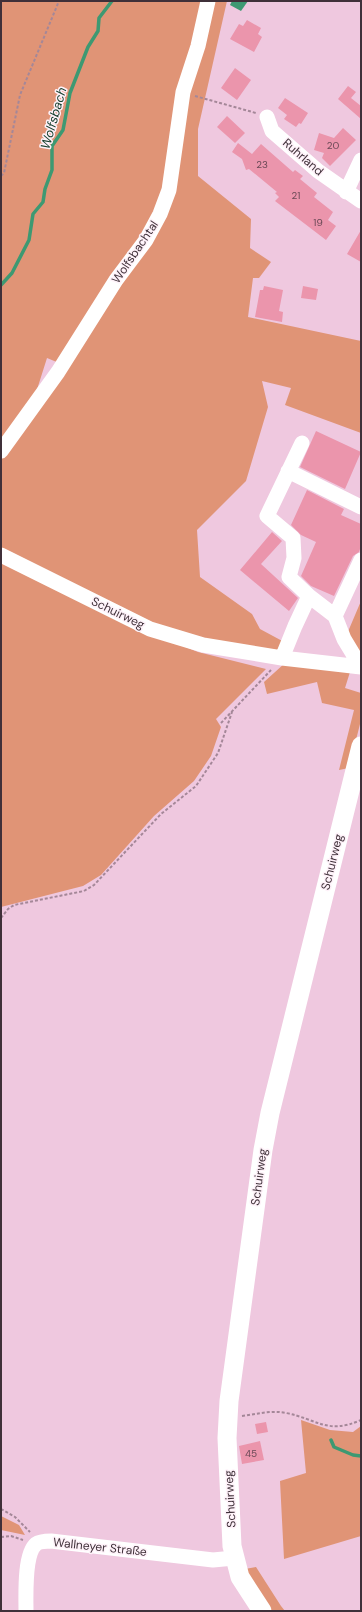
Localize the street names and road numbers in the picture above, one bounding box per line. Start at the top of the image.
street label: Ruhrland [279,135,327,179]
street label: Wolfsbachtal [108,218,162,286]
street label: Schuirweg [89,593,148,633]
street label: Schuirweg [317,832,347,892]
street label: Schuirweg [247,1147,271,1206]
street label: Schuirweg [220,1470,239,1528]
street label: Wallneyer Straße [52,1534,148,1560]

